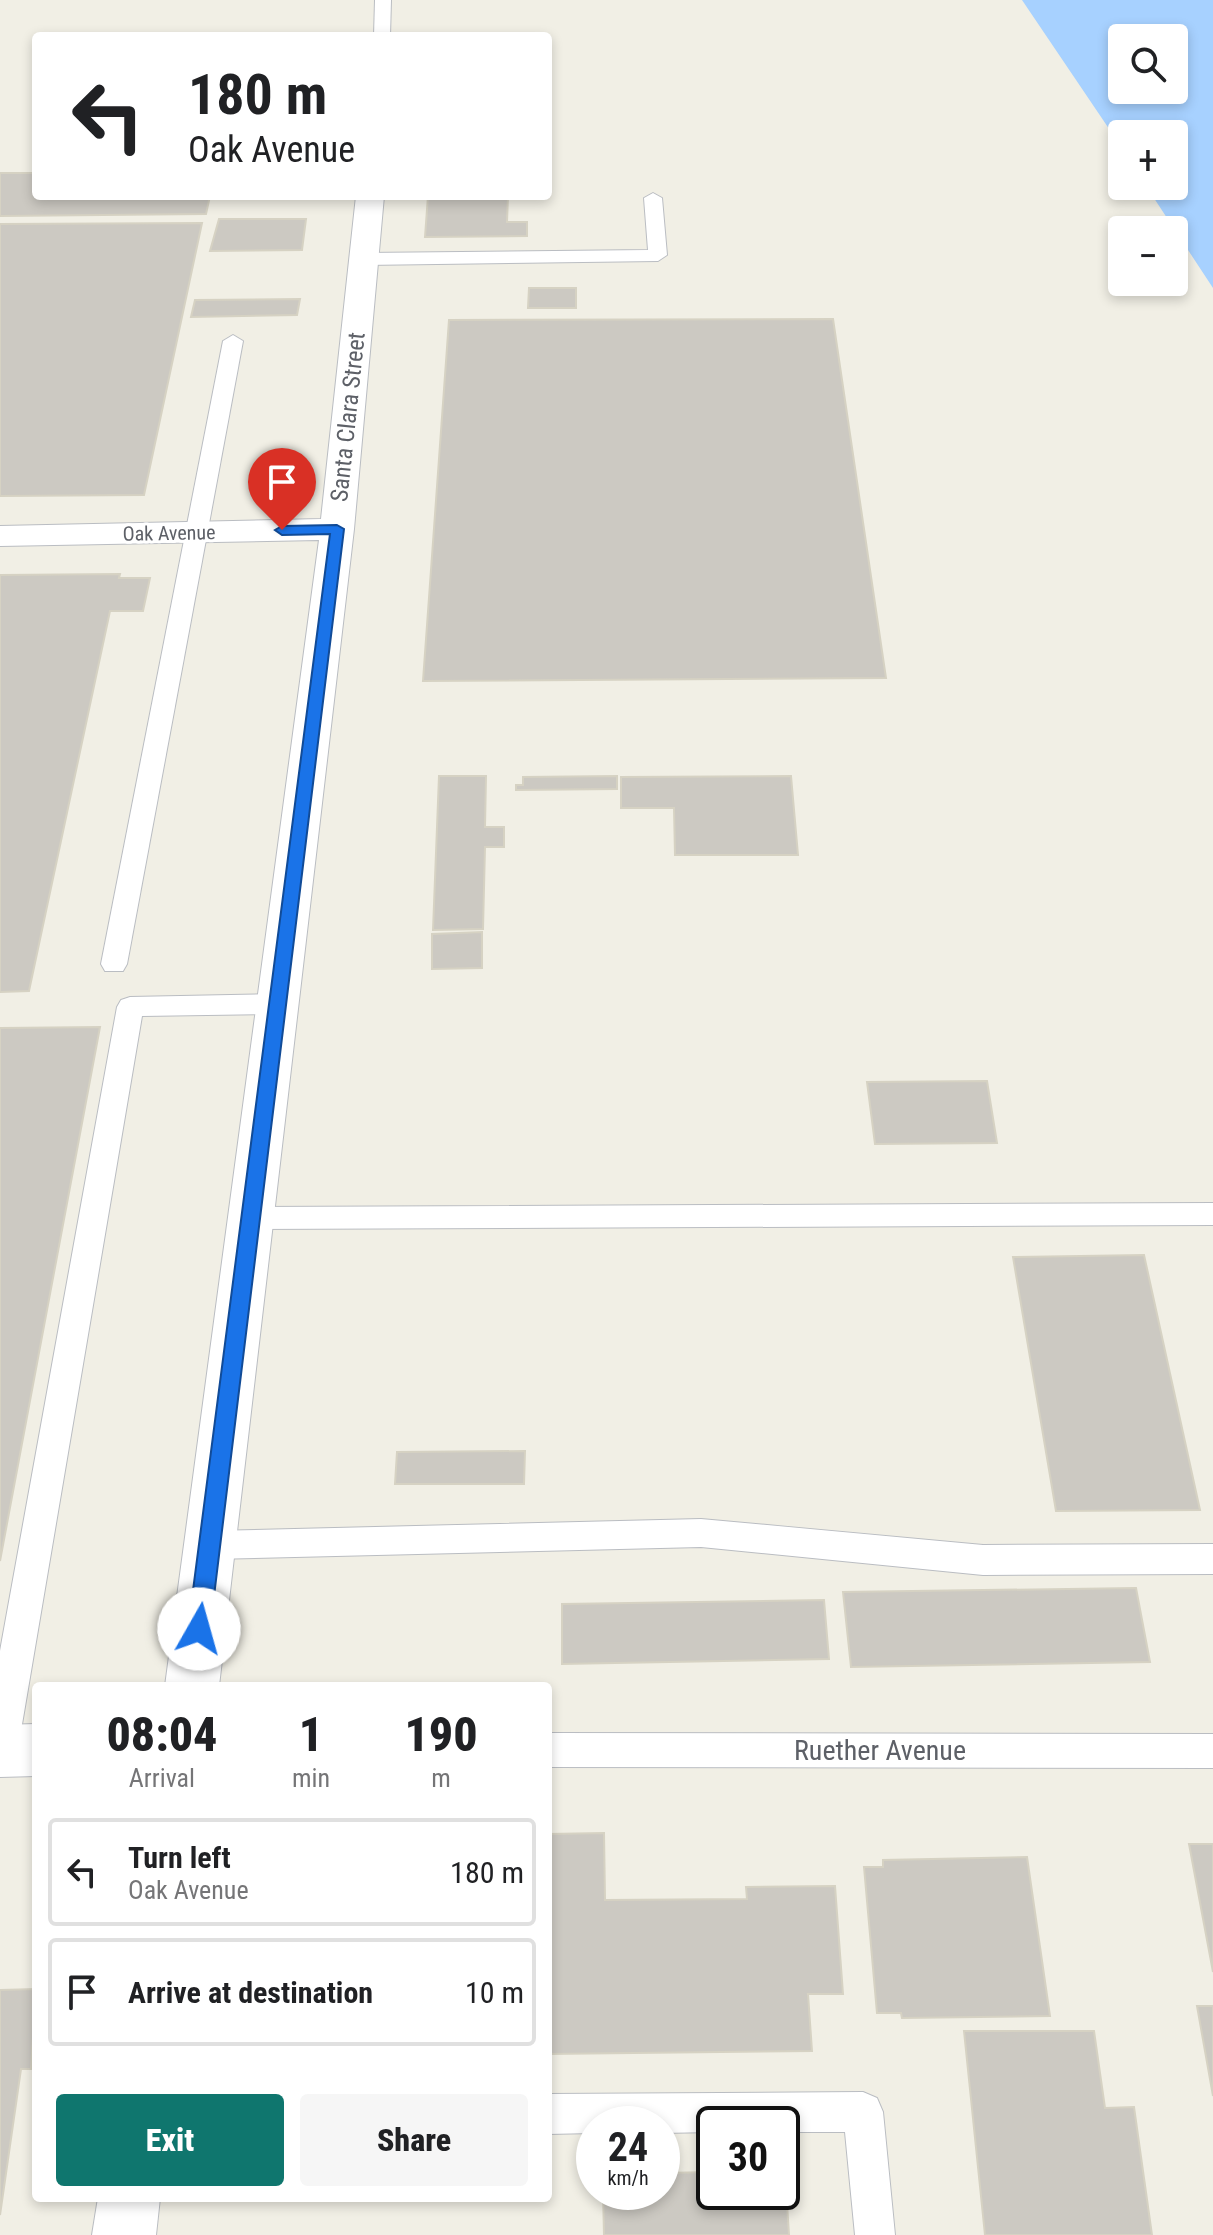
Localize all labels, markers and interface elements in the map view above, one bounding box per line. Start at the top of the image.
map controls [1108,24,1188,296]
button: search [1108,24,1188,104]
text: 180 m [188,62,327,128]
icon: left [56,64,160,168]
button: + [1108,120,1188,200]
text: Oak Avenue [188,129,355,171]
button: − [1108,216,1188,296]
street label: Santa Clara Street [325,331,371,503]
pin [248,448,316,530]
icon: arrive [260,460,304,504]
street label: Oak Avenue [122,520,216,546]
position arrow [157,1587,241,1671]
text: 08:04 [106,1706,218,1763]
text: 1 [299,1706,323,1763]
text: 190 [404,1706,478,1763]
street label: Ruether Avenue [794,1734,966,1767]
text: Arrival [129,1763,195,1793]
text: min [292,1763,330,1793]
text: m [431,1763,451,1793]
text: Turn left [128,1840,231,1875]
icon: left [60,1850,104,1894]
text: 180 m [450,1855,524,1890]
text: Oak Avenue [128,1875,249,1905]
icon: arrive [60,1970,104,2014]
text: Arrive at destination [128,1975,373,2010]
text: 10 m [465,1975,524,2010]
button: Exit [56,2094,284,2186]
button: Share [300,2094,528,2186]
speed limit sign: 30 [696,2106,800,2210]
text: 24 [608,2124,648,2171]
text: km/h [607,2166,649,2190]

